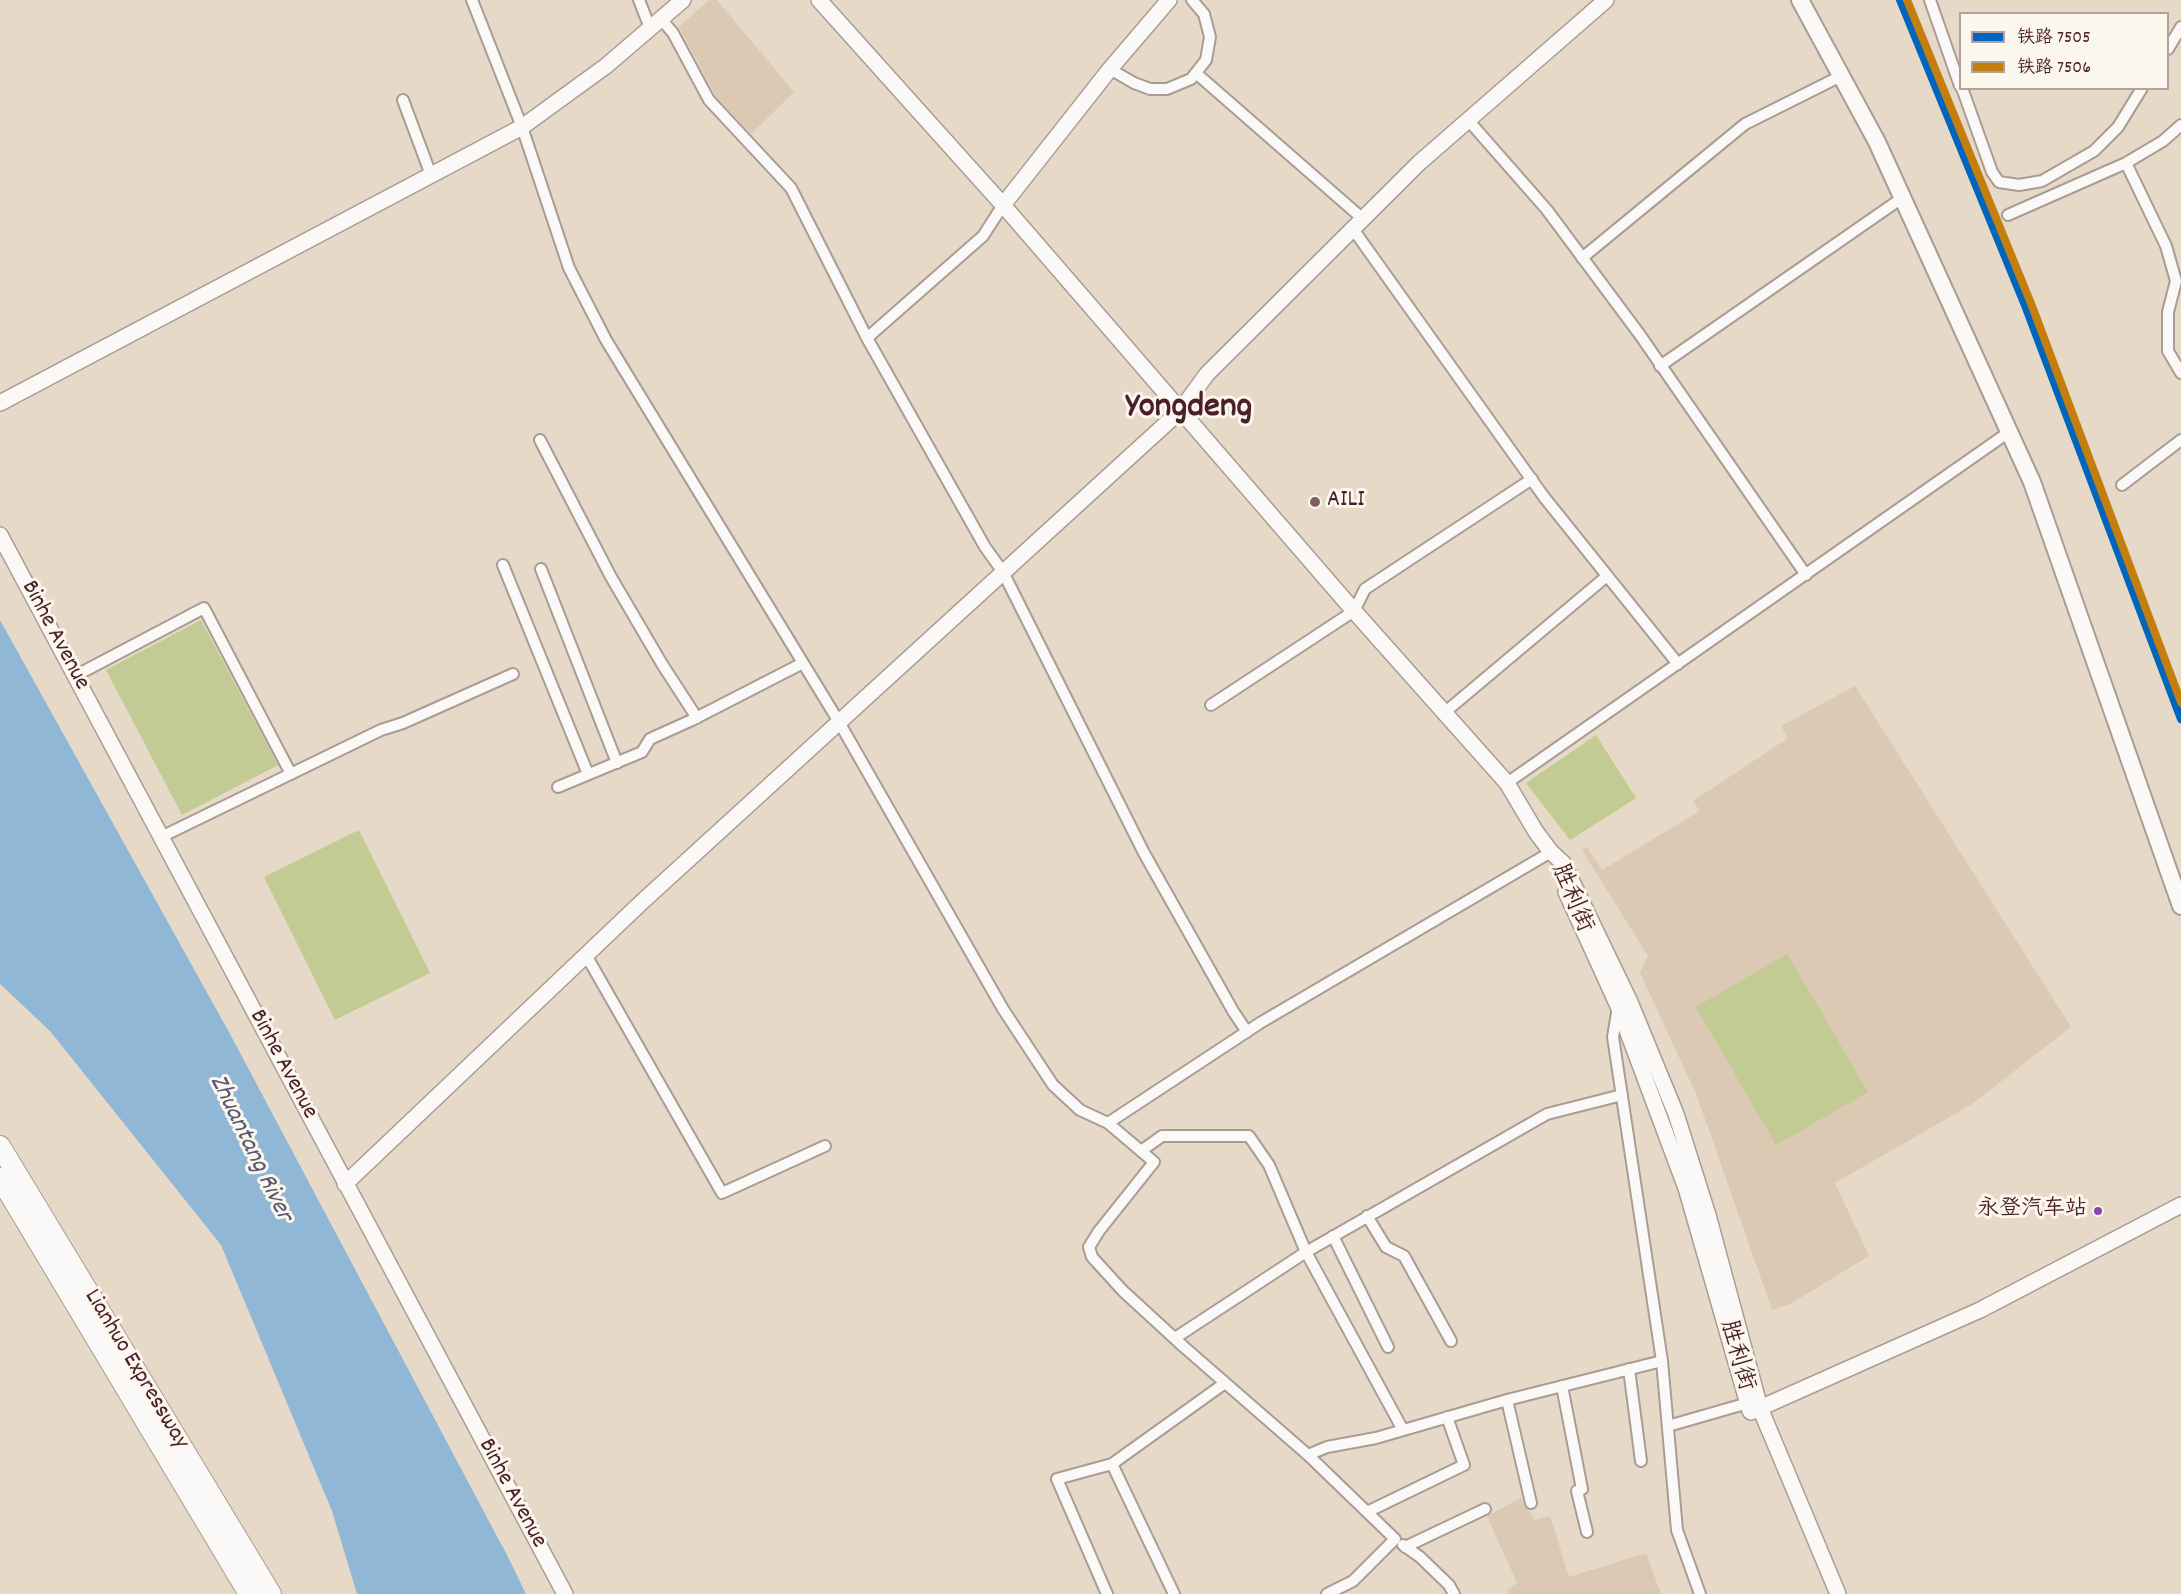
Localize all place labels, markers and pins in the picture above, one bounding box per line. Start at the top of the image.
place label: AILI [1327,488,1365,516]
marker: AILI [1308,495,1322,509]
place label: 永登汽车站 [1977,1198,2087,1224]
marker: 永登汽车站 [2092,1205,2104,1217]

